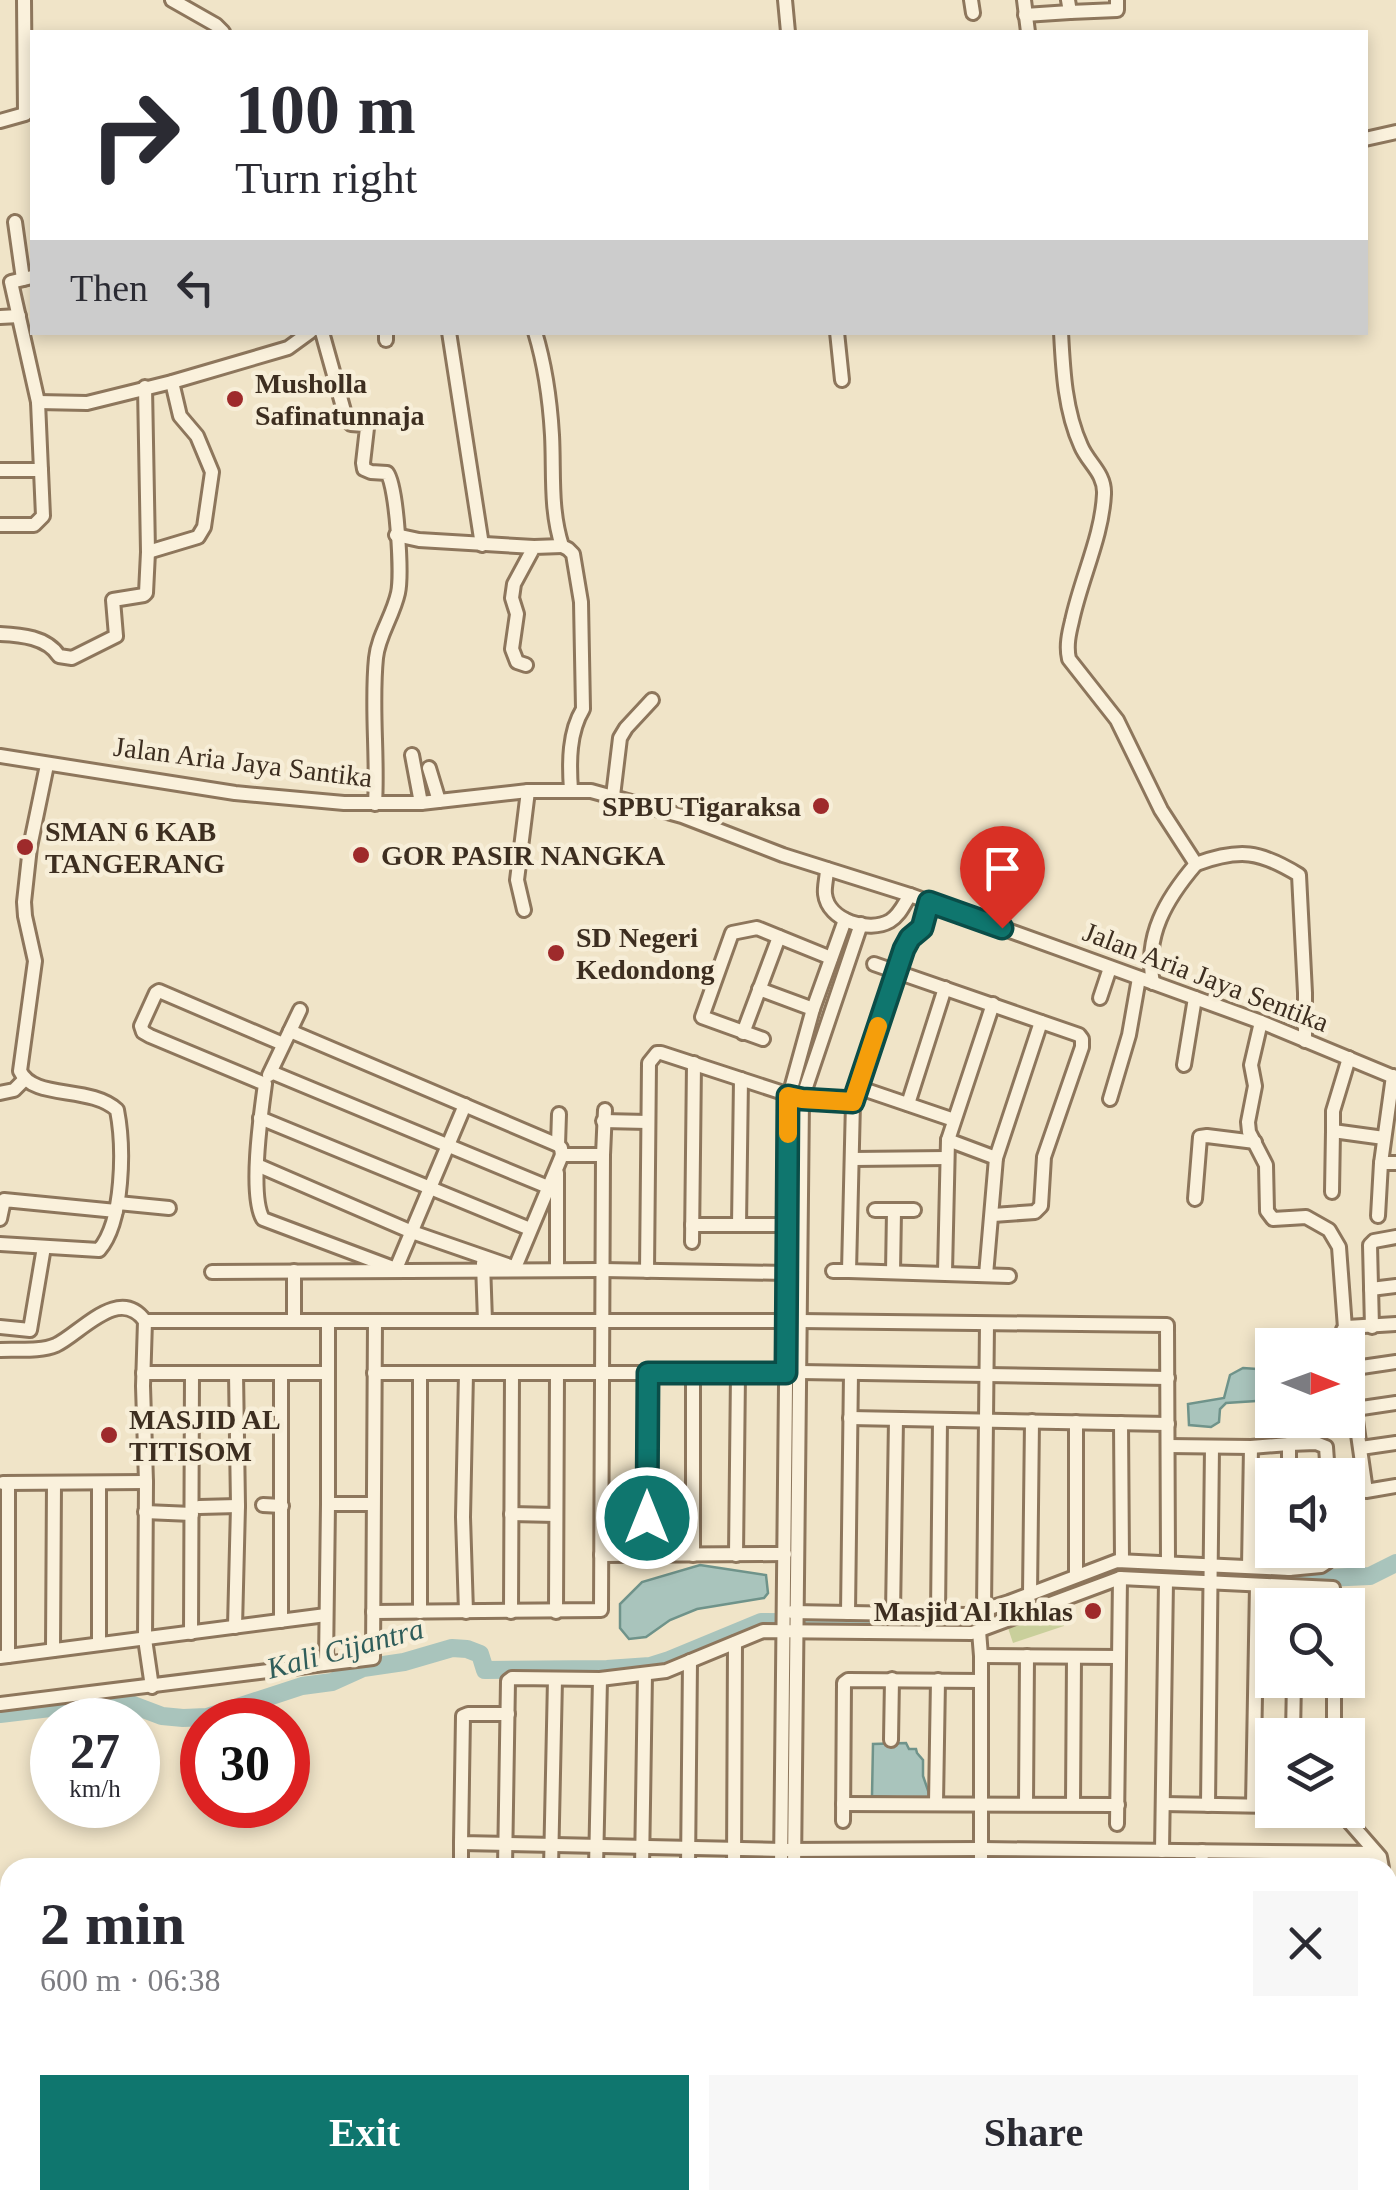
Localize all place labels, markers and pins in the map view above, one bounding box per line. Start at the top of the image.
place label: Musholla Safinatunnaja [255,368,425,431]
marker: Musholla Safinatunnaja [224,388,246,410]
place label: SPBU Tigaraksa [602,791,801,822]
marker: SPBU Tigaraksa [810,795,832,817]
place label: SMAN 6 KAB TANGERANG [45,816,225,879]
pin [960,826,1045,929]
marker: SMAN 6 KAB TANGERANG [14,836,36,858]
place label: GOR PASIR NANGKA [381,840,666,871]
marker: GOR PASIR NANGKA [350,844,372,866]
place label: SD Negeri Kedondong [576,922,715,985]
marker: SD Negeri Kedondong [545,942,567,964]
place label: MASJID AL TITISOM [129,1404,281,1467]
marker: MASJID AL TITISOM [98,1424,120,1446]
place label: Masjid Al Ikhlas [874,1596,1073,1627]
marker: Masjid Al Ikhlas [1082,1600,1104,1622]

